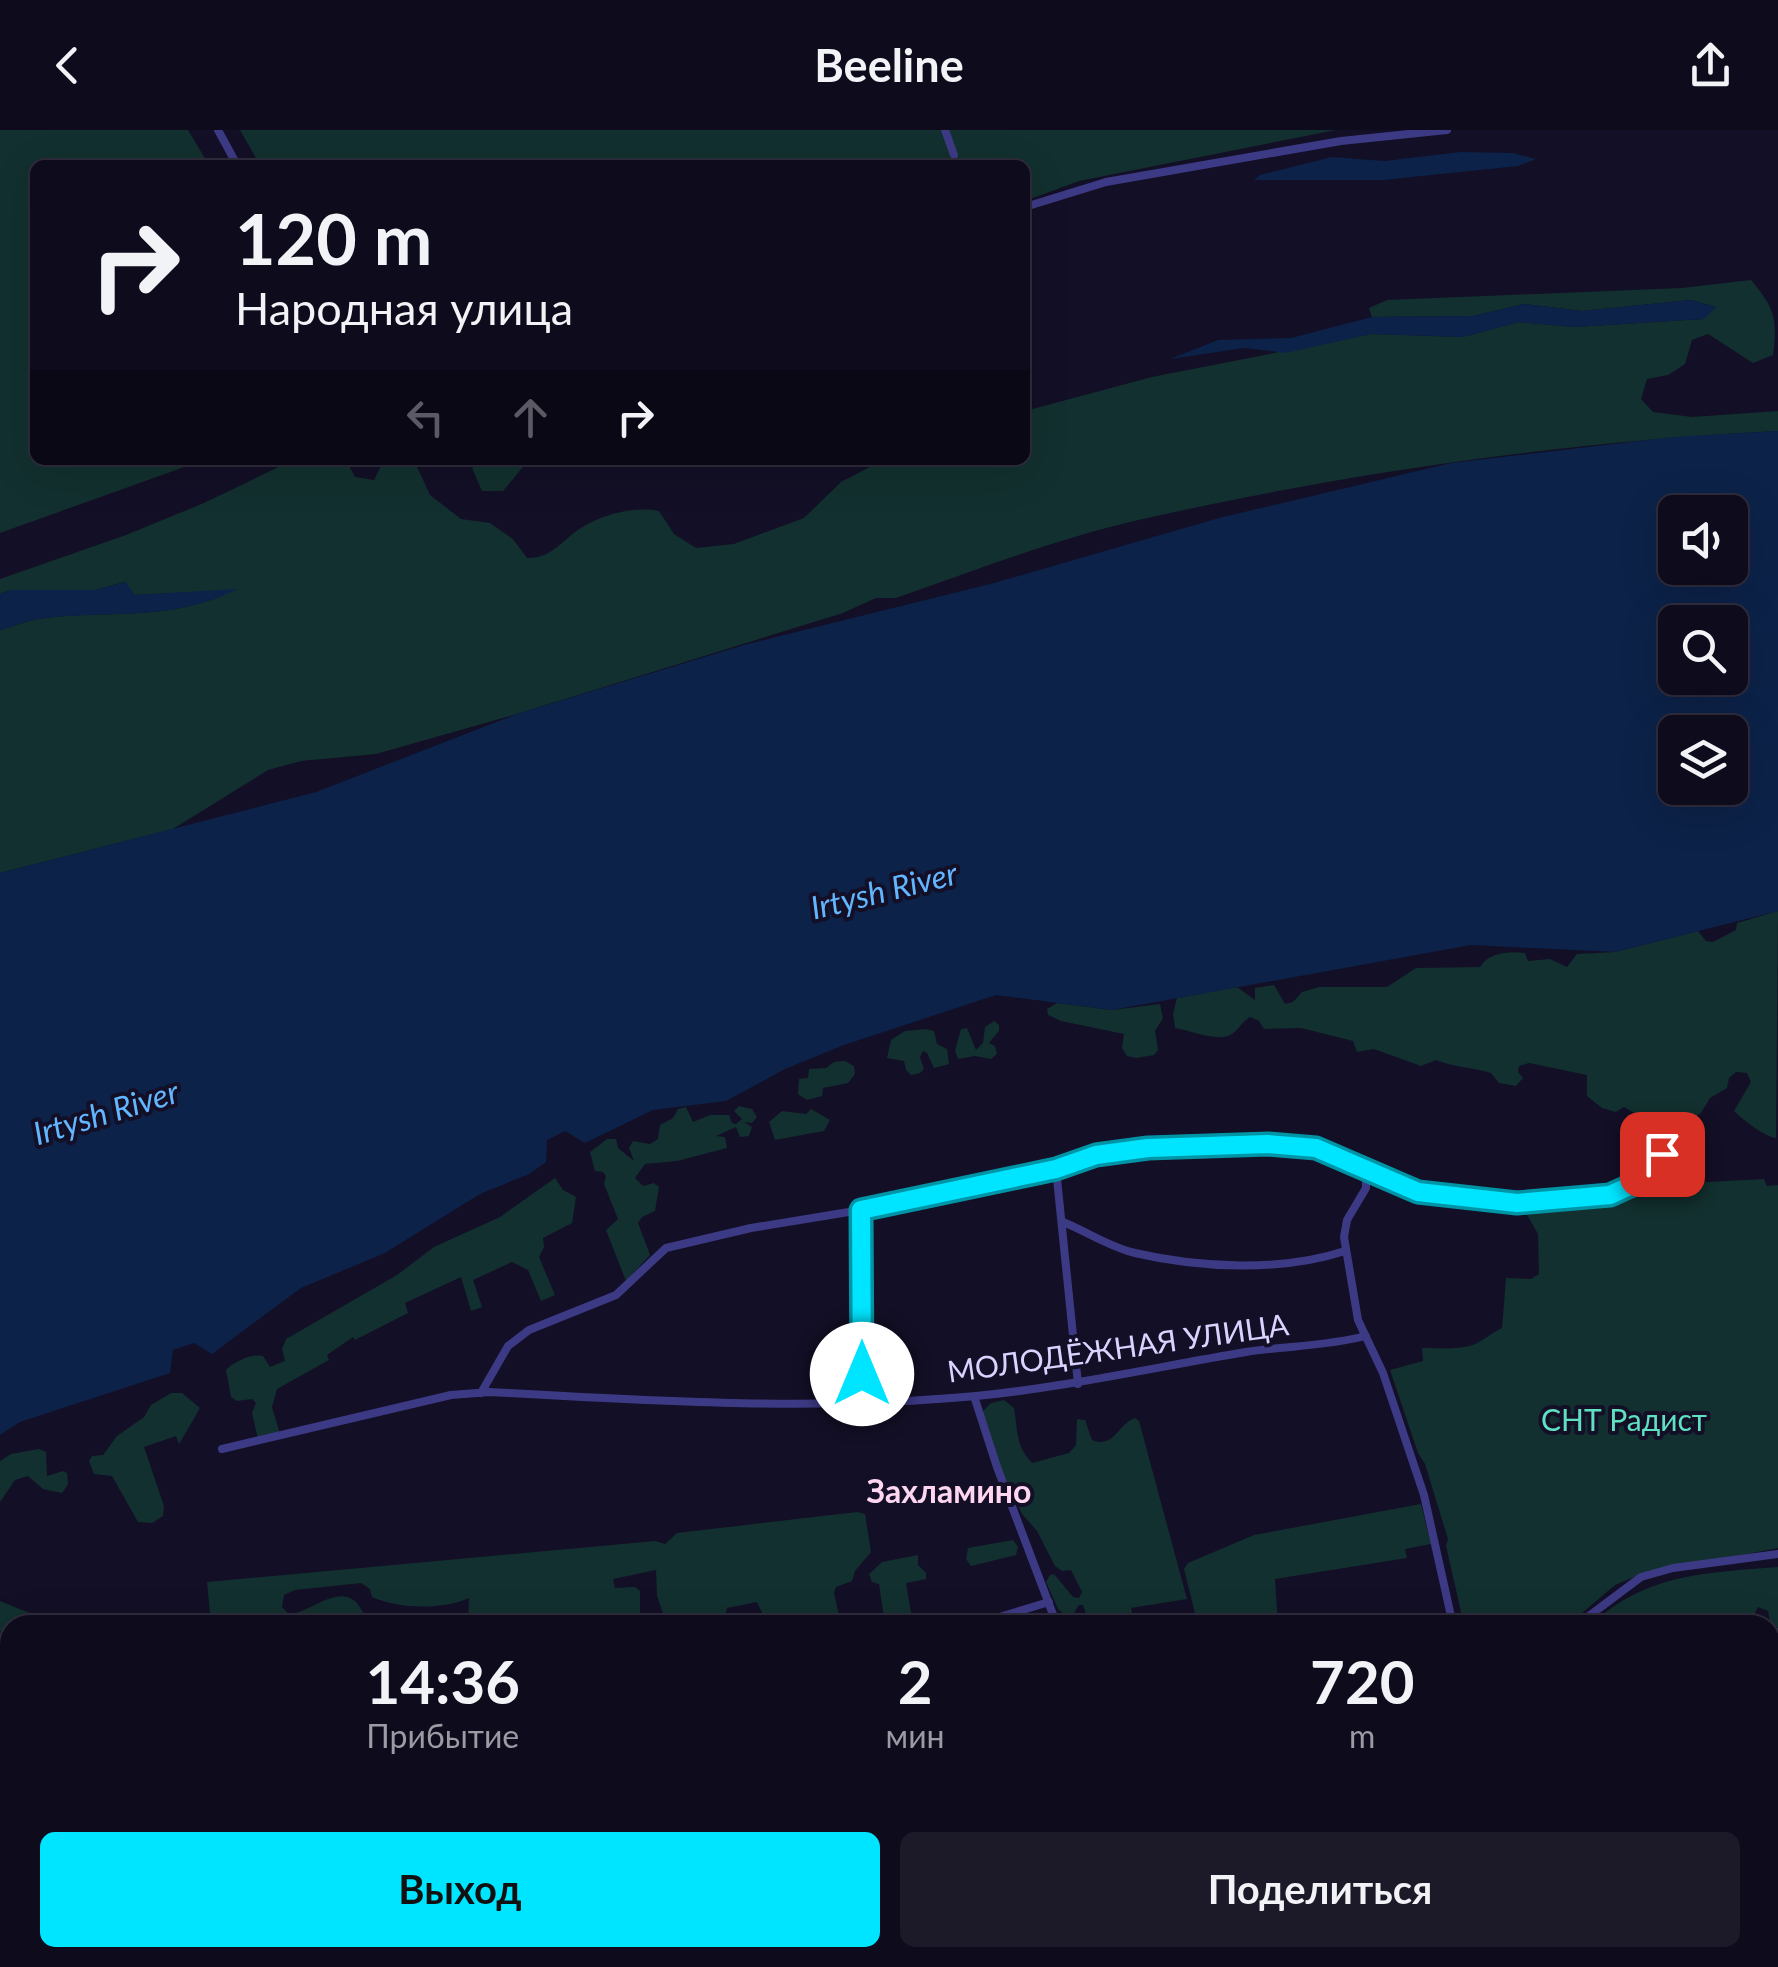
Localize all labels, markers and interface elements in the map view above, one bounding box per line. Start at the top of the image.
icon: back [40,38,95,93]
text: Beeline [814,38,964,92]
icon: share [1683,38,1738,93]
text: 120 m [235,196,432,280]
icon: right [70,200,200,330]
text: Народная улица [235,281,573,335]
icon: left [398,390,453,445]
icon: ahead [503,390,558,445]
icon: right [608,390,663,445]
map controls [1658,495,1748,805]
button: sound [1658,495,1748,585]
button: search [1658,605,1748,695]
button: layers [1658,715,1748,805]
water label: Irtysh River [806,852,962,927]
water label: Irtysh River [28,1071,184,1152]
pin [1620,1112,1705,1197]
icon: arrive [1635,1127,1690,1182]
street label: МОЛОДЁЖНАЯ УЛИЦА [945,1305,1291,1389]
position arrow [810,1322,914,1426]
park label: СНТ Радист [1541,1401,1707,1437]
district label: Захламино [867,1471,1031,1510]
text: 14:36 [365,1645,520,1717]
text: 2 [898,1645,933,1717]
text: 720 [1310,1645,1414,1717]
text: Прибытие [366,1716,519,1755]
text: мин [886,1716,945,1755]
text: m [1349,1716,1375,1755]
button: Выход [40,1832,880,1947]
button: Поделиться [900,1832,1740,1947]

